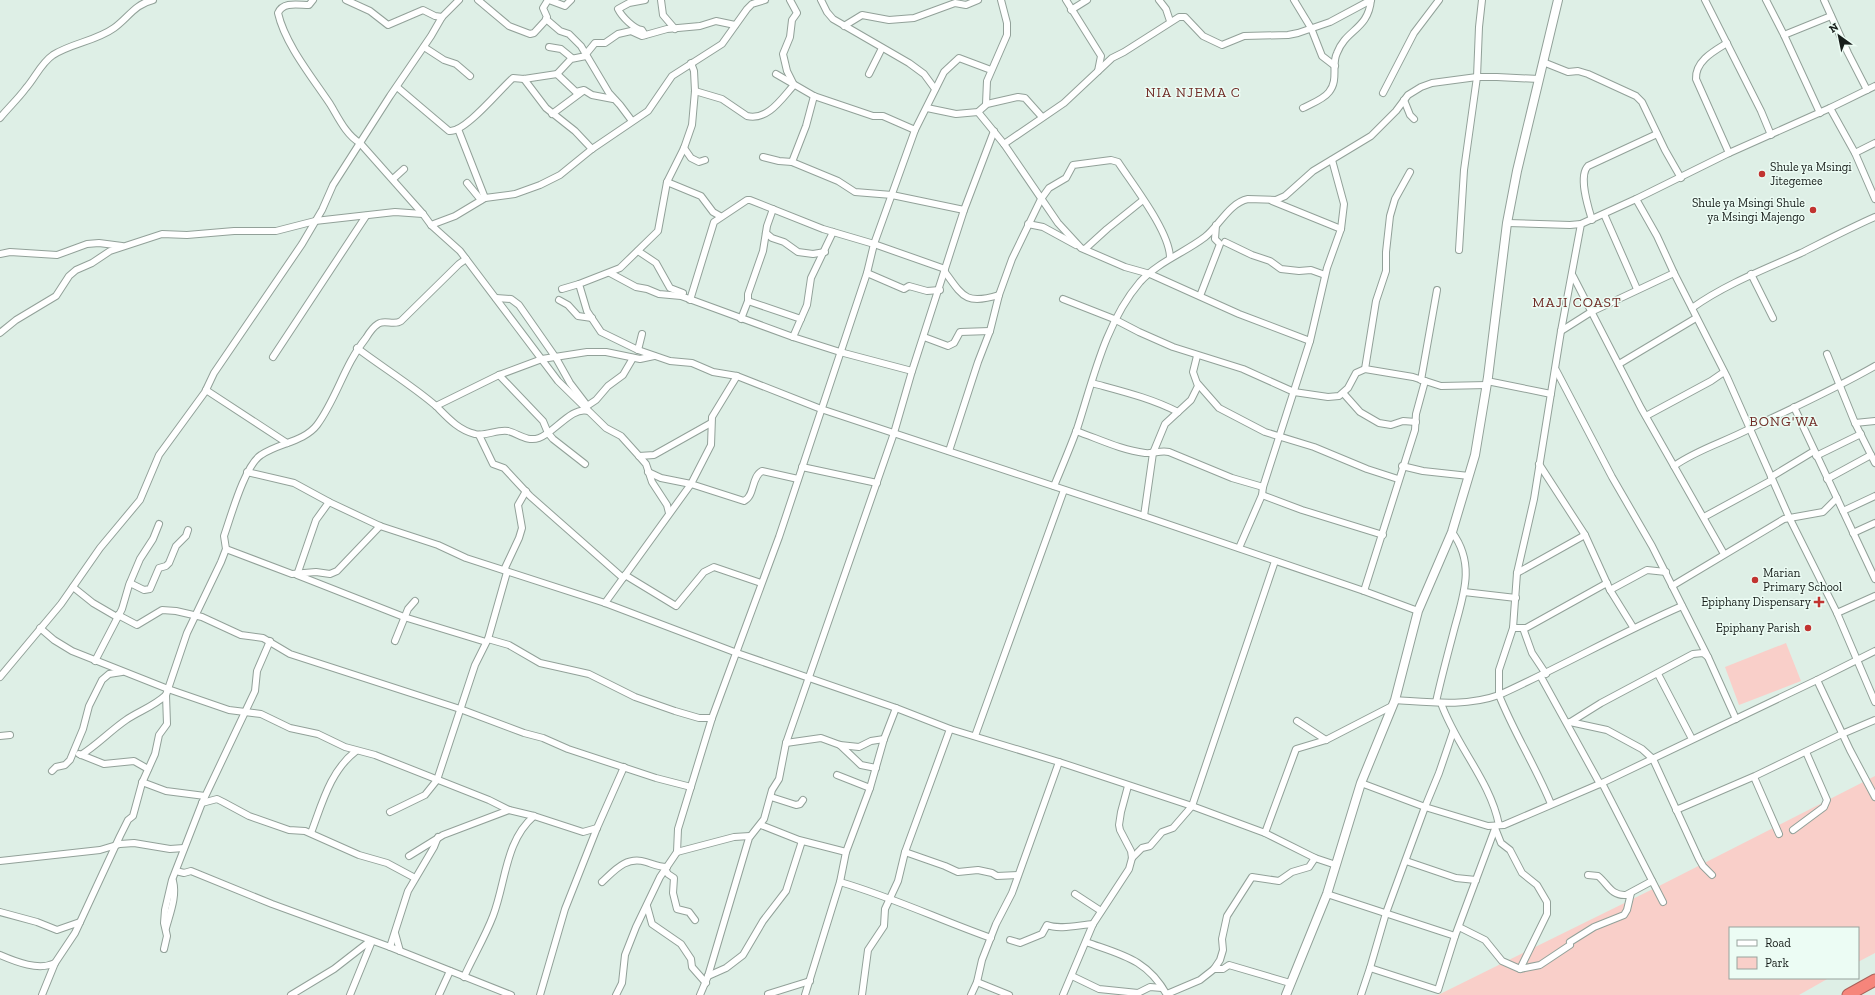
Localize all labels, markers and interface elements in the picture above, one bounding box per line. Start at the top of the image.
north arrow [1819,16,1859,56]
text: N [1827,20,1841,36]
district label: NIA NJEMA C [1145,84,1241,101]
place label: Shule ya Msingi Jitegemee [1770,160,1852,188]
marker: Shule ya Msingi Jitegemee [1757,169,1767,179]
place label: Shule ya Msingi Shule ya Msingi Majengo [1692,196,1805,225]
marker: Shule ya Msingi Shule ya Msingi Majengo [1808,205,1818,215]
district label: MAJI COAST [1532,294,1622,311]
district label: BONG'WA [1749,413,1819,430]
place label: Marian Primary School [1763,566,1842,594]
marker: Marian Primary School [1750,575,1760,585]
place label: Epiphany Dispensary [1701,595,1812,609]
marker: Epiphany Dispensary [1814,597,1824,607]
place label: Epiphany Parish [1716,621,1800,635]
marker: Epiphany Parish [1803,623,1813,633]
legend [1729,927,1859,979]
text: Road [1765,936,1791,950]
text: Park [1765,956,1790,970]

